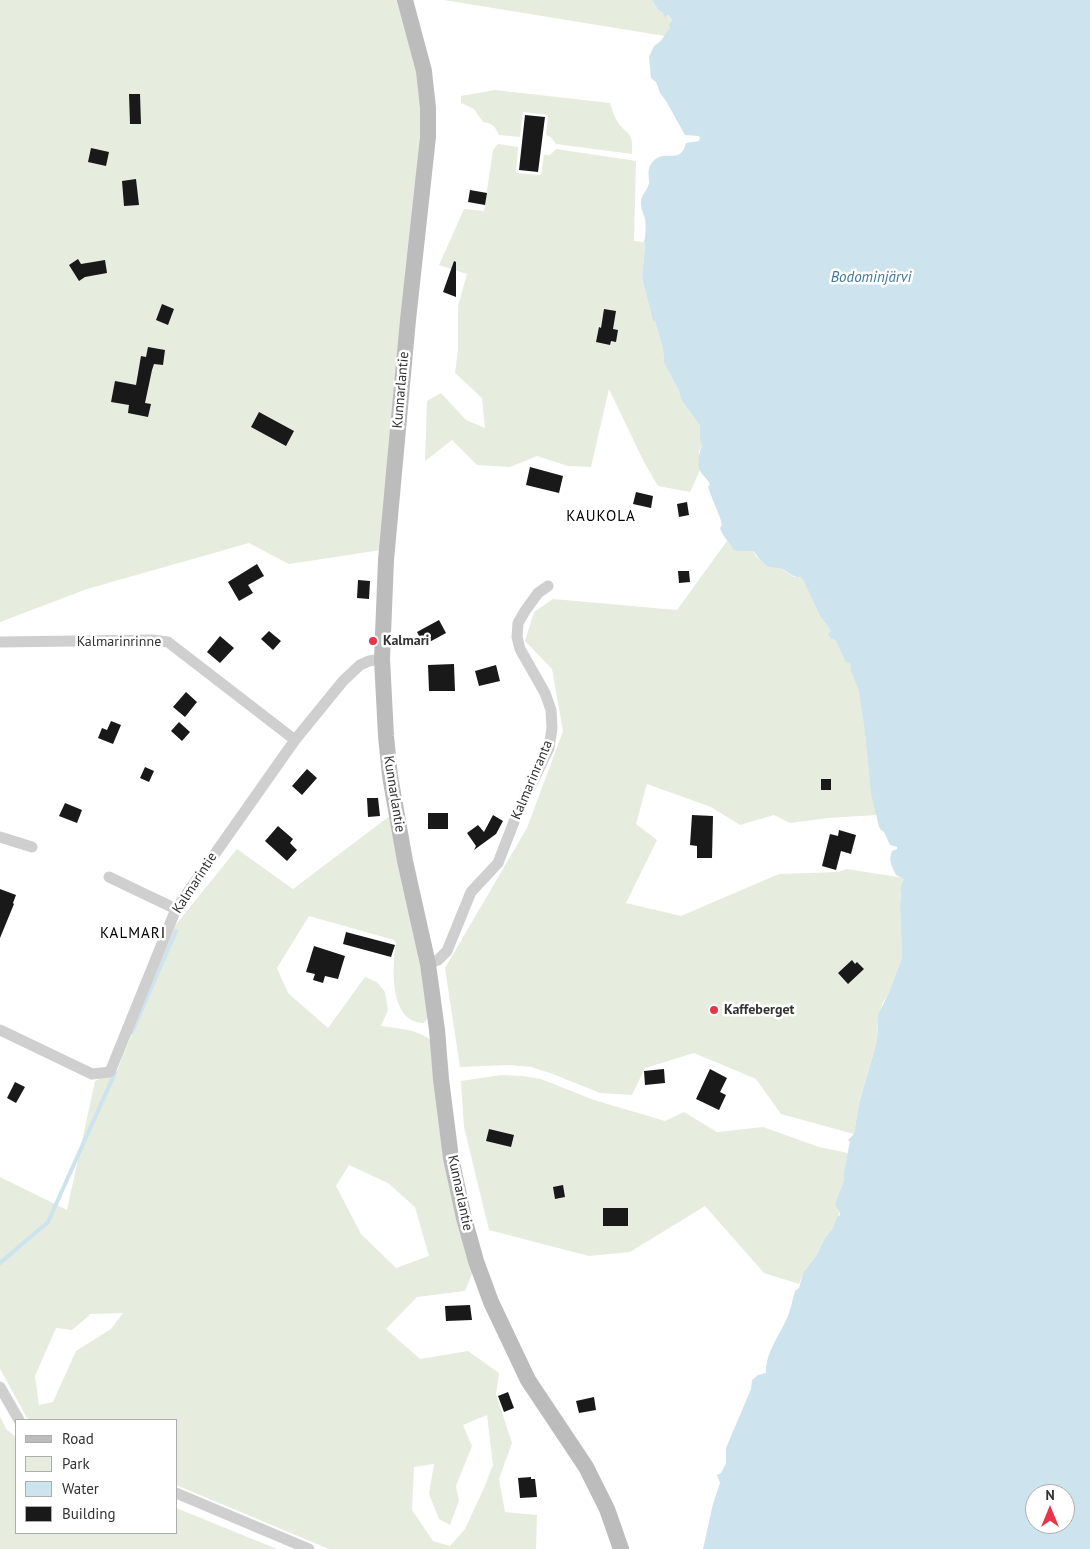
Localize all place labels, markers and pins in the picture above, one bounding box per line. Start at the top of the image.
place label: Kalmari [383,633,429,649]
marker: Kalmari [367,635,379,647]
place label: Kaffeberget [724,1002,794,1018]
marker: Kaffeberget [708,1004,720,1016]

